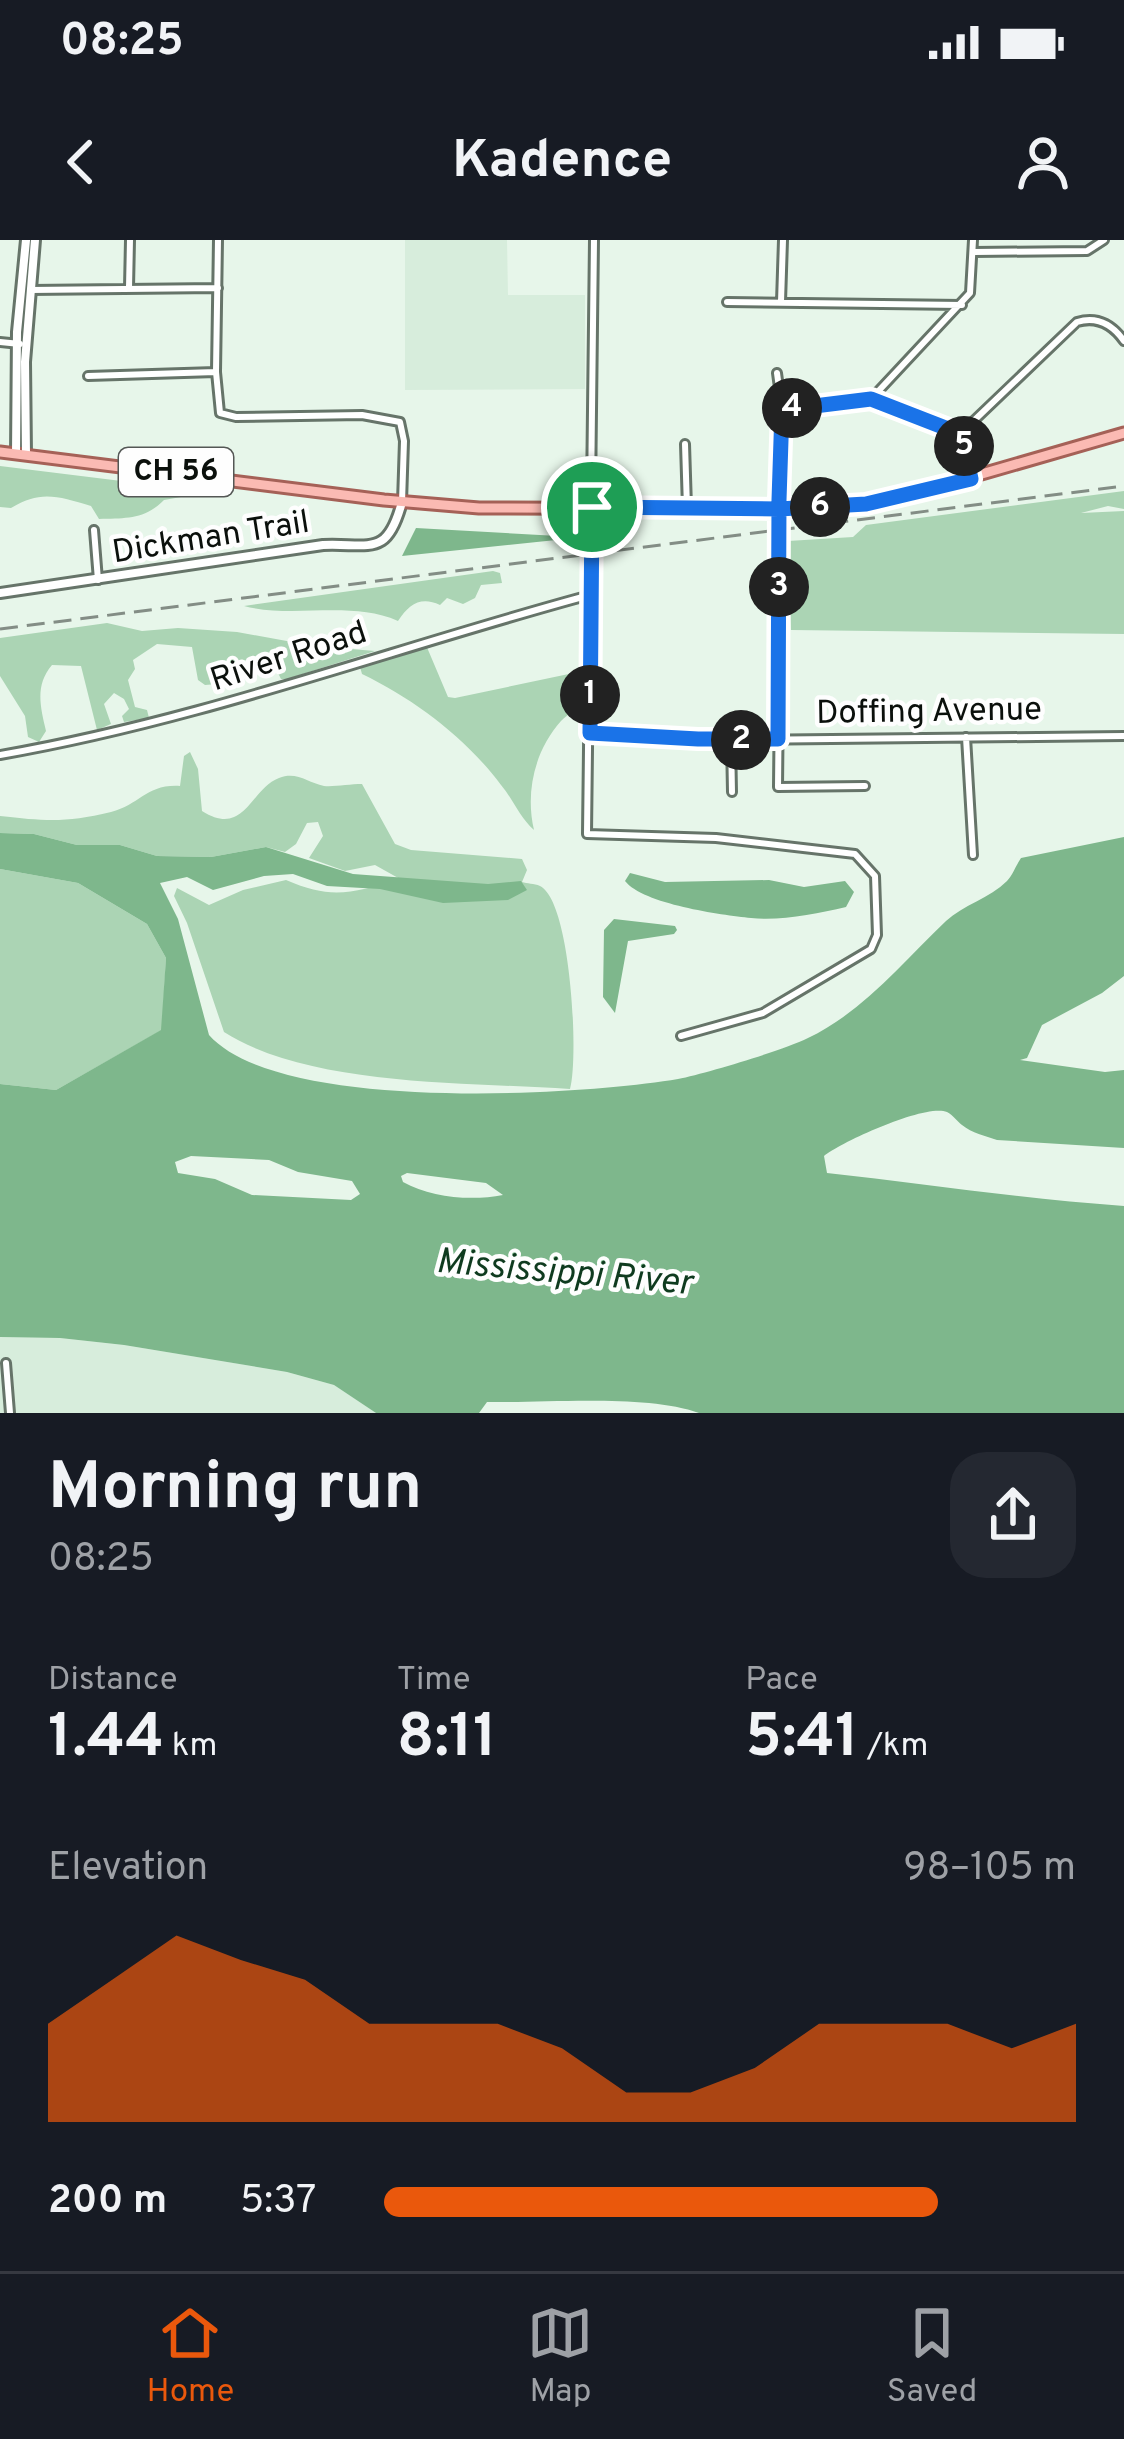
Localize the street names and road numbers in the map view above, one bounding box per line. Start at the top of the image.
road number: CH 56 [119,448,233,496]
street label: Dickman Trail [109,503,313,575]
street label: River Road [205,613,373,703]
street label: Doffing Avenue [816,690,1042,736]

